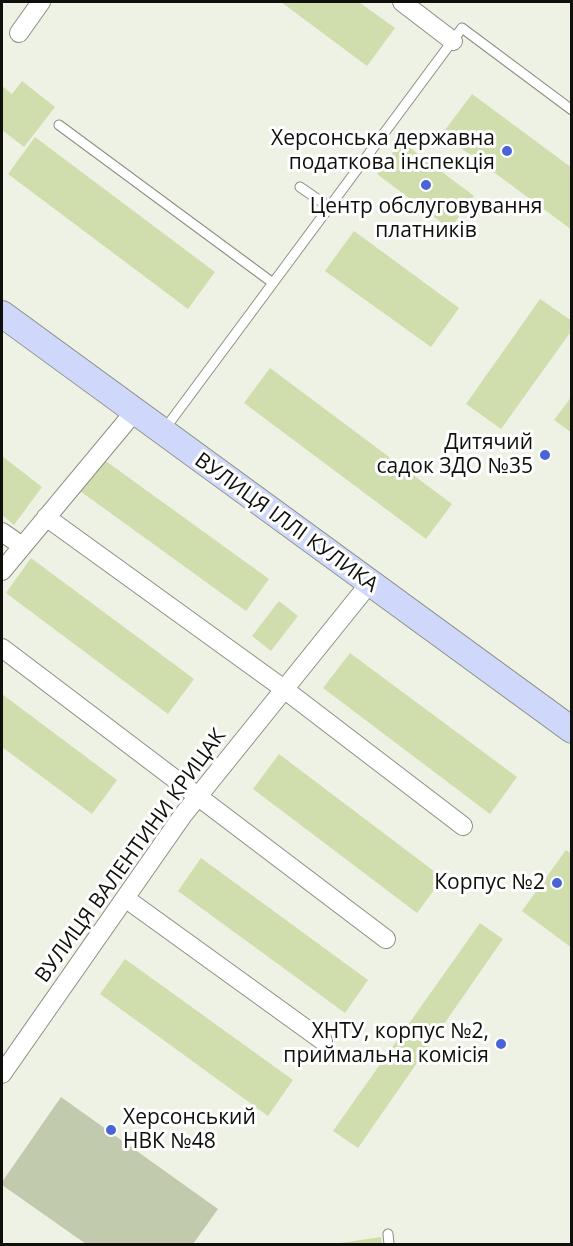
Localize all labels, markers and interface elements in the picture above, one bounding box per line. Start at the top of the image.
place label: Херсонська державна податкова інспекція [271,126,495,176]
marker: Херсонська державна податкова інспекція [500,144,514,158]
marker: Центр обслуговування платників [419,178,433,192]
place label: Центр обслуговування платників [310,194,542,244]
place label: Дитячий садок ЗДО №35 [376,430,533,480]
street label: ВУЛИЦЯ ІЛЛІ КУЛИКА [189,448,383,598]
marker: Дитячий садок ЗДО №35 [538,448,552,462]
street label: ВУЛИЦЯ ВАЛЕНТИНИ КРИЦАК [30,724,232,988]
place label: Корпус №2 [434,870,545,896]
marker: Корпус №2 [550,876,564,890]
place label: ХНТУ, корпус №2, приймальна комісія [283,1019,489,1069]
marker: ХНТУ, корпус №2, приймальна комісія [494,1037,508,1051]
place label: Херсонський НВК №48 [123,1105,256,1155]
marker: Херсонський НВК №48 [104,1123,118,1137]

